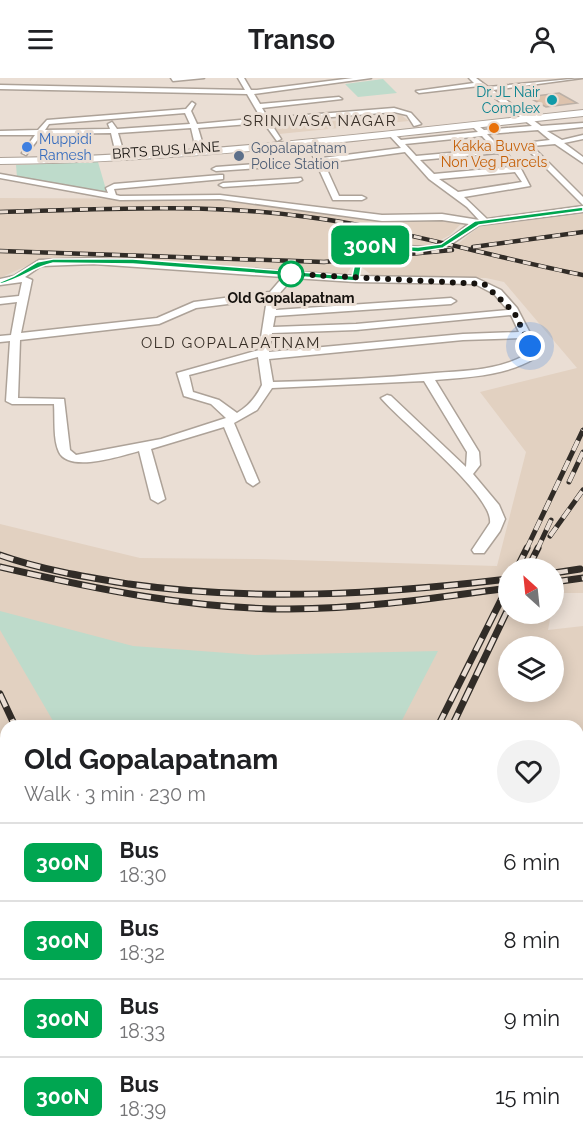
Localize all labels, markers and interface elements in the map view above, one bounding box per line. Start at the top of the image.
icon: menu [24,23,57,56]
icon: person [526,23,559,56]
text: Transo [248,24,335,55]
place label: Dr. JL Nair Complex [476,84,540,116]
marker: Dr. JL Nair Complex [545,93,559,107]
district label: SRINIVASA NAGAR [243,112,397,130]
marker: Kakka Buvva Non Veg Parcels [487,121,501,135]
place label: Muppidi Ramesh [39,131,92,163]
street label: BRTS BUS LANE [112,138,220,162]
place label: Kakka Buvva Non Veg Parcels [441,138,548,170]
marker: Muppidi Ramesh [20,140,34,154]
place label: Gopalapatnam Police Station [251,140,347,172]
marker: Gopalapatnam Police Station [232,149,246,163]
line badge: 300N [328,226,412,264]
text: 300N [343,233,397,258]
marker: Old Gopalapatnam [278,261,304,287]
place label: Old Gopalapatnam [227,290,355,306]
your location [515,331,545,361]
district label: OLD GOPALAPATNAM [141,334,321,352]
north arrow [498,558,564,624]
map controls [498,558,564,702]
button: layers [498,636,564,702]
button: heart [497,740,560,803]
text: Old Gopalapatnam [24,743,278,776]
text: Walk · 3 min · 230 m [24,782,206,806]
text: Bus [120,837,159,863]
text: 6 min [503,849,560,875]
text: 300N [36,850,90,875]
text: 18:30 [120,863,167,887]
text: Bus [120,915,159,941]
text: 8 min [504,927,560,953]
text: 300N [36,928,90,953]
text: 18:32 [120,941,165,965]
text: Bus [120,993,159,1019]
text: 9 min [504,1005,560,1031]
text: 300N [36,1006,90,1031]
text: 18:33 [120,1019,165,1043]
text: Bus [120,1071,159,1097]
text: 15 min [495,1083,560,1109]
text: 300N [36,1084,90,1109]
text: 18:39 [120,1097,166,1121]

